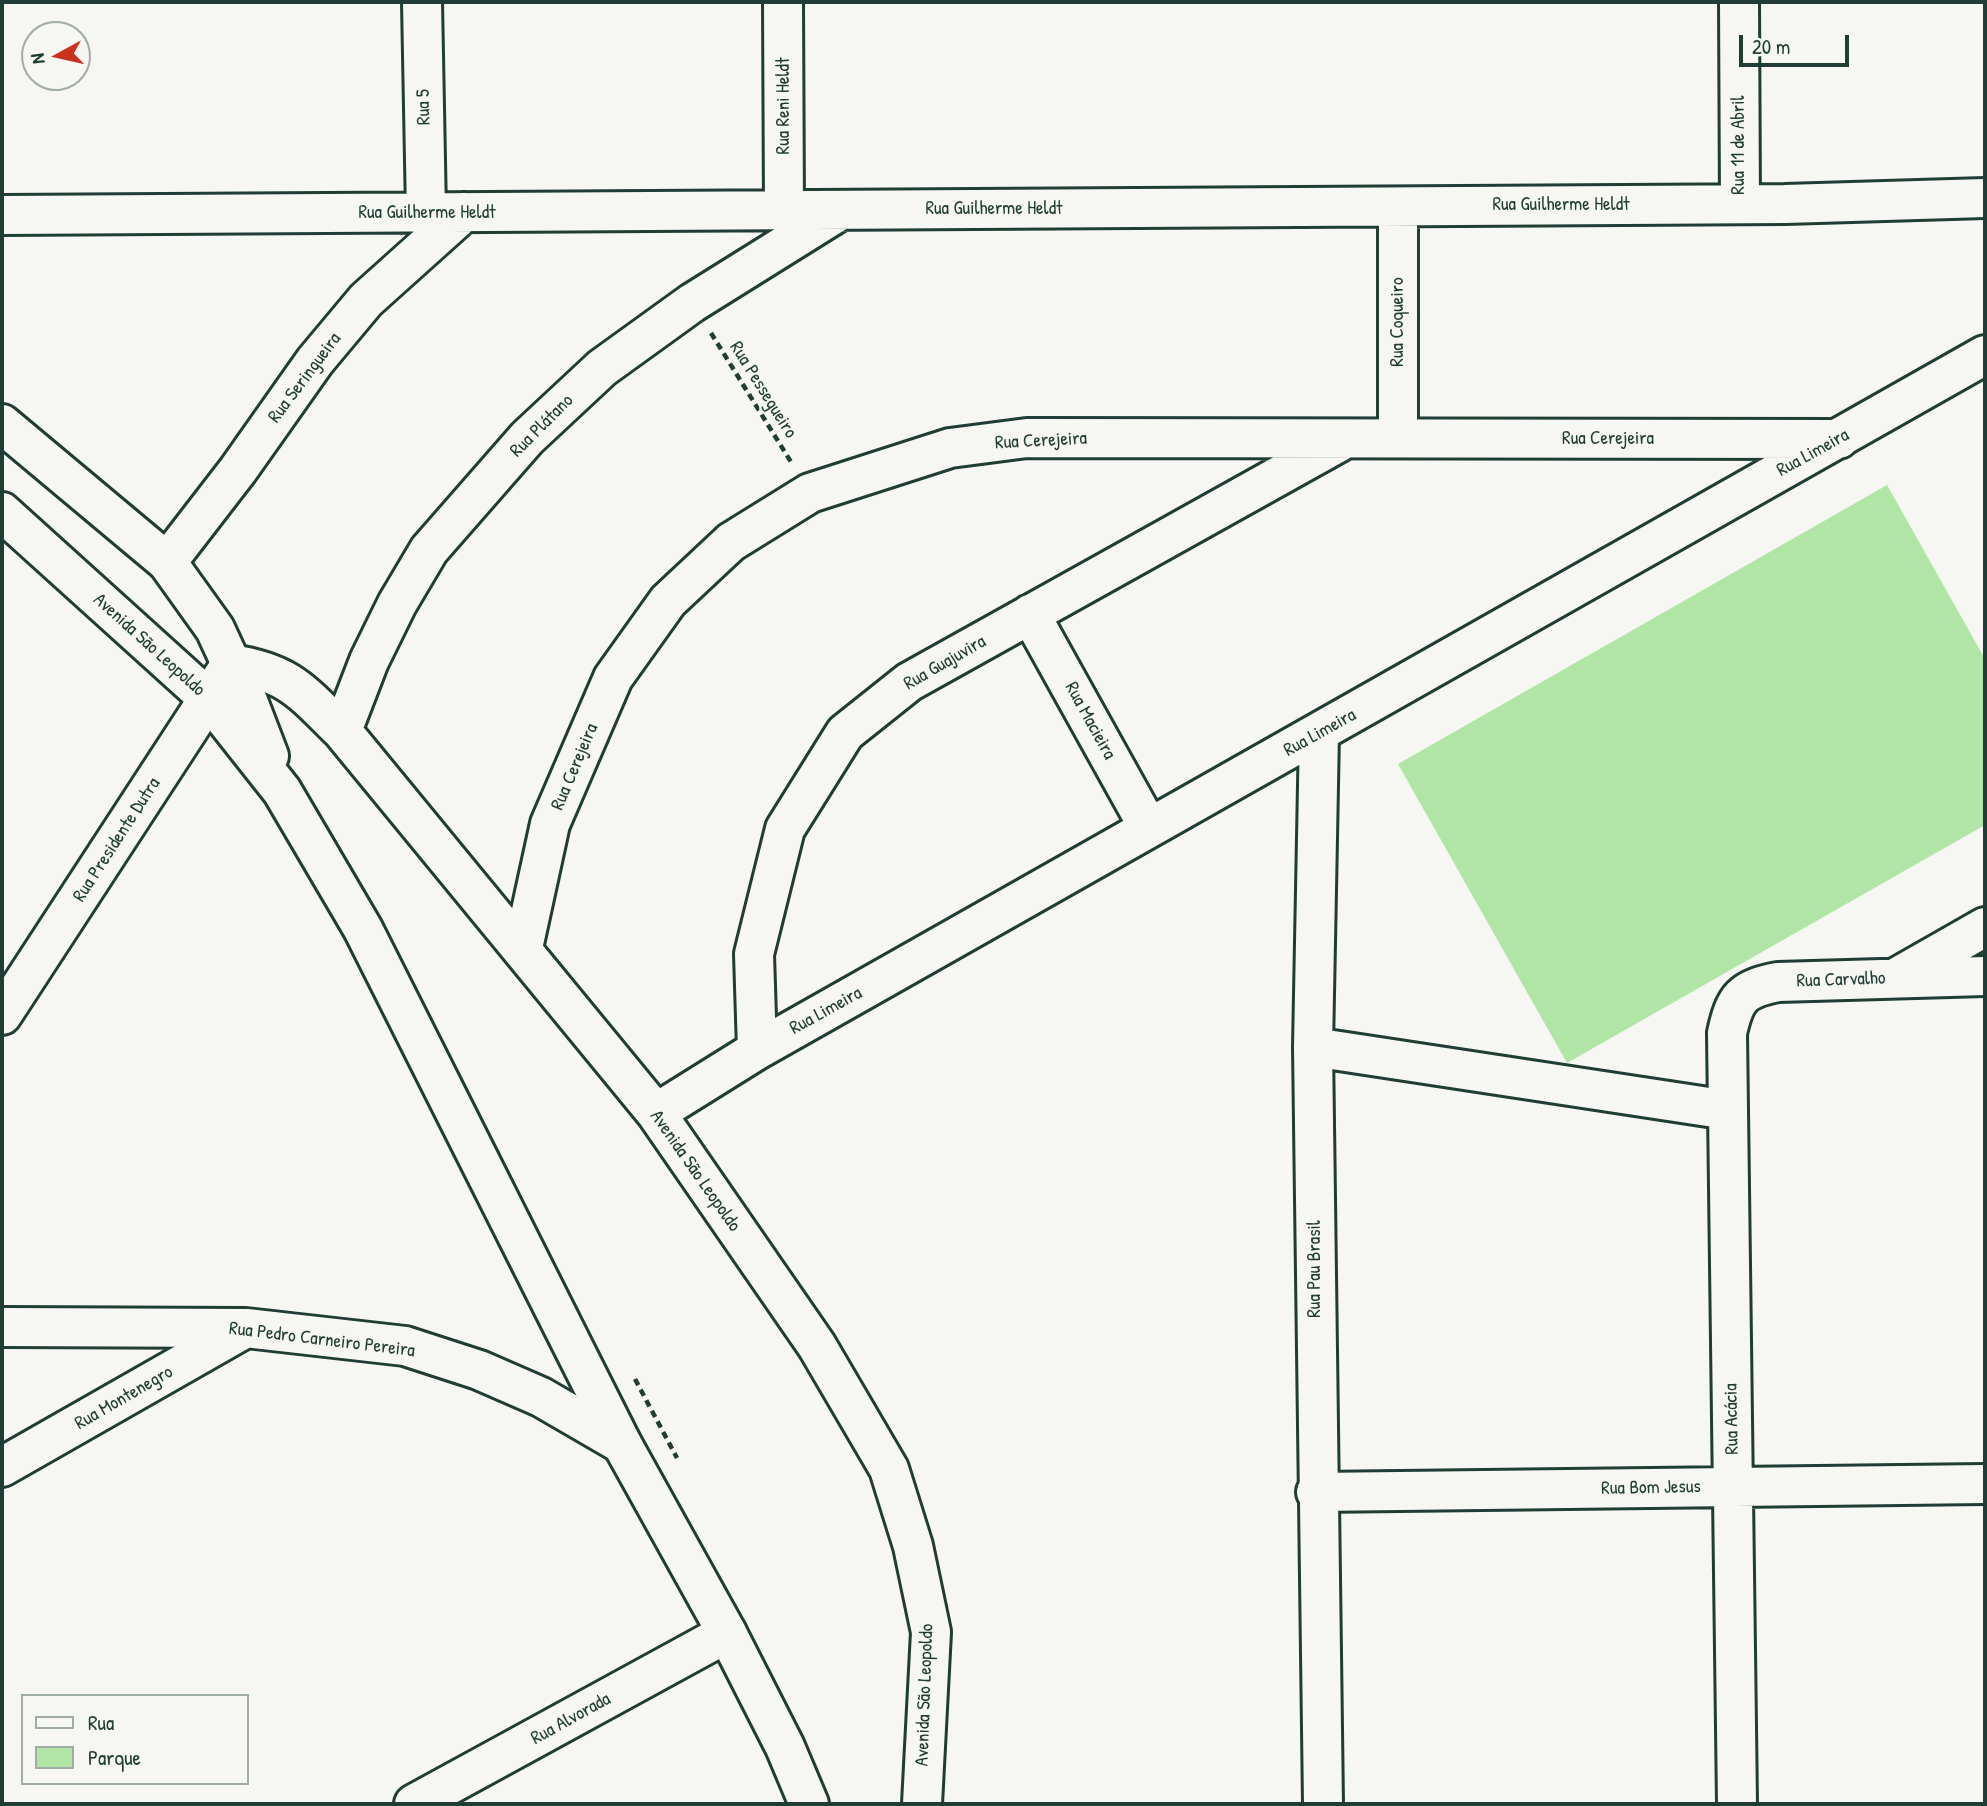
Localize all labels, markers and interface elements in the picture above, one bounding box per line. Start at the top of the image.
north arrow [21,21,91,91]
scale bar [1742,21,1852,65]
text: 20 m [1752,32,1790,61]
text: N [24,52,51,65]
street label: Rua Reni Heldt [773,58,795,154]
street label: Rua 5 [412,89,436,125]
street label: Rua 11 de Abril [1728,95,1750,195]
street label: Rua Guilherme Heldt [1492,194,1630,216]
street label: Rua Guilherme Heldt [925,198,1063,220]
street label: Rua Guilherme Heldt [358,202,496,224]
street label: Rua Coqueiro [1387,277,1409,367]
street label: Rua Seringueira [264,328,346,428]
street label: Rua Pessegueiro [724,337,802,443]
street label: Rua Plátano [506,390,578,462]
street label: Rua Limeira [1773,424,1853,482]
street label: Rua Cerejeira [994,427,1088,455]
street label: Rua Cerejeira [1562,428,1654,450]
street label: Avenida São Leopoldo [88,589,210,701]
street label: Rua Guajuvira [900,630,990,696]
street label: Rua Macieira [1059,678,1121,764]
street label: Rua Limeira [1280,704,1360,762]
street label: Rua Cerejeira [547,720,603,814]
street label: Rua Presidente Dutra [68,774,166,906]
street label: Rua Carvalho [1796,967,1886,993]
street label: Rua Limeira [786,982,866,1040]
street label: Avenida São Leopoldo [645,1106,745,1236]
street label: Rua Pau Brasil [1304,1220,1326,1318]
street label: Rua Pedro Carneiro Pereira [228,1317,416,1363]
street label: Rua Montenegro [71,1361,177,1435]
street label: Rua Acácia [1720,1383,1744,1455]
street label: Rua Bom Jesus [1601,1476,1701,1500]
street label: Avenida São Leopoldo [911,1623,939,1767]
street label: Rua Alvorada [527,1688,615,1750]
legend [21,1694,248,1785]
text: Rua [88,1708,114,1737]
text: Parque [88,1743,141,1772]

